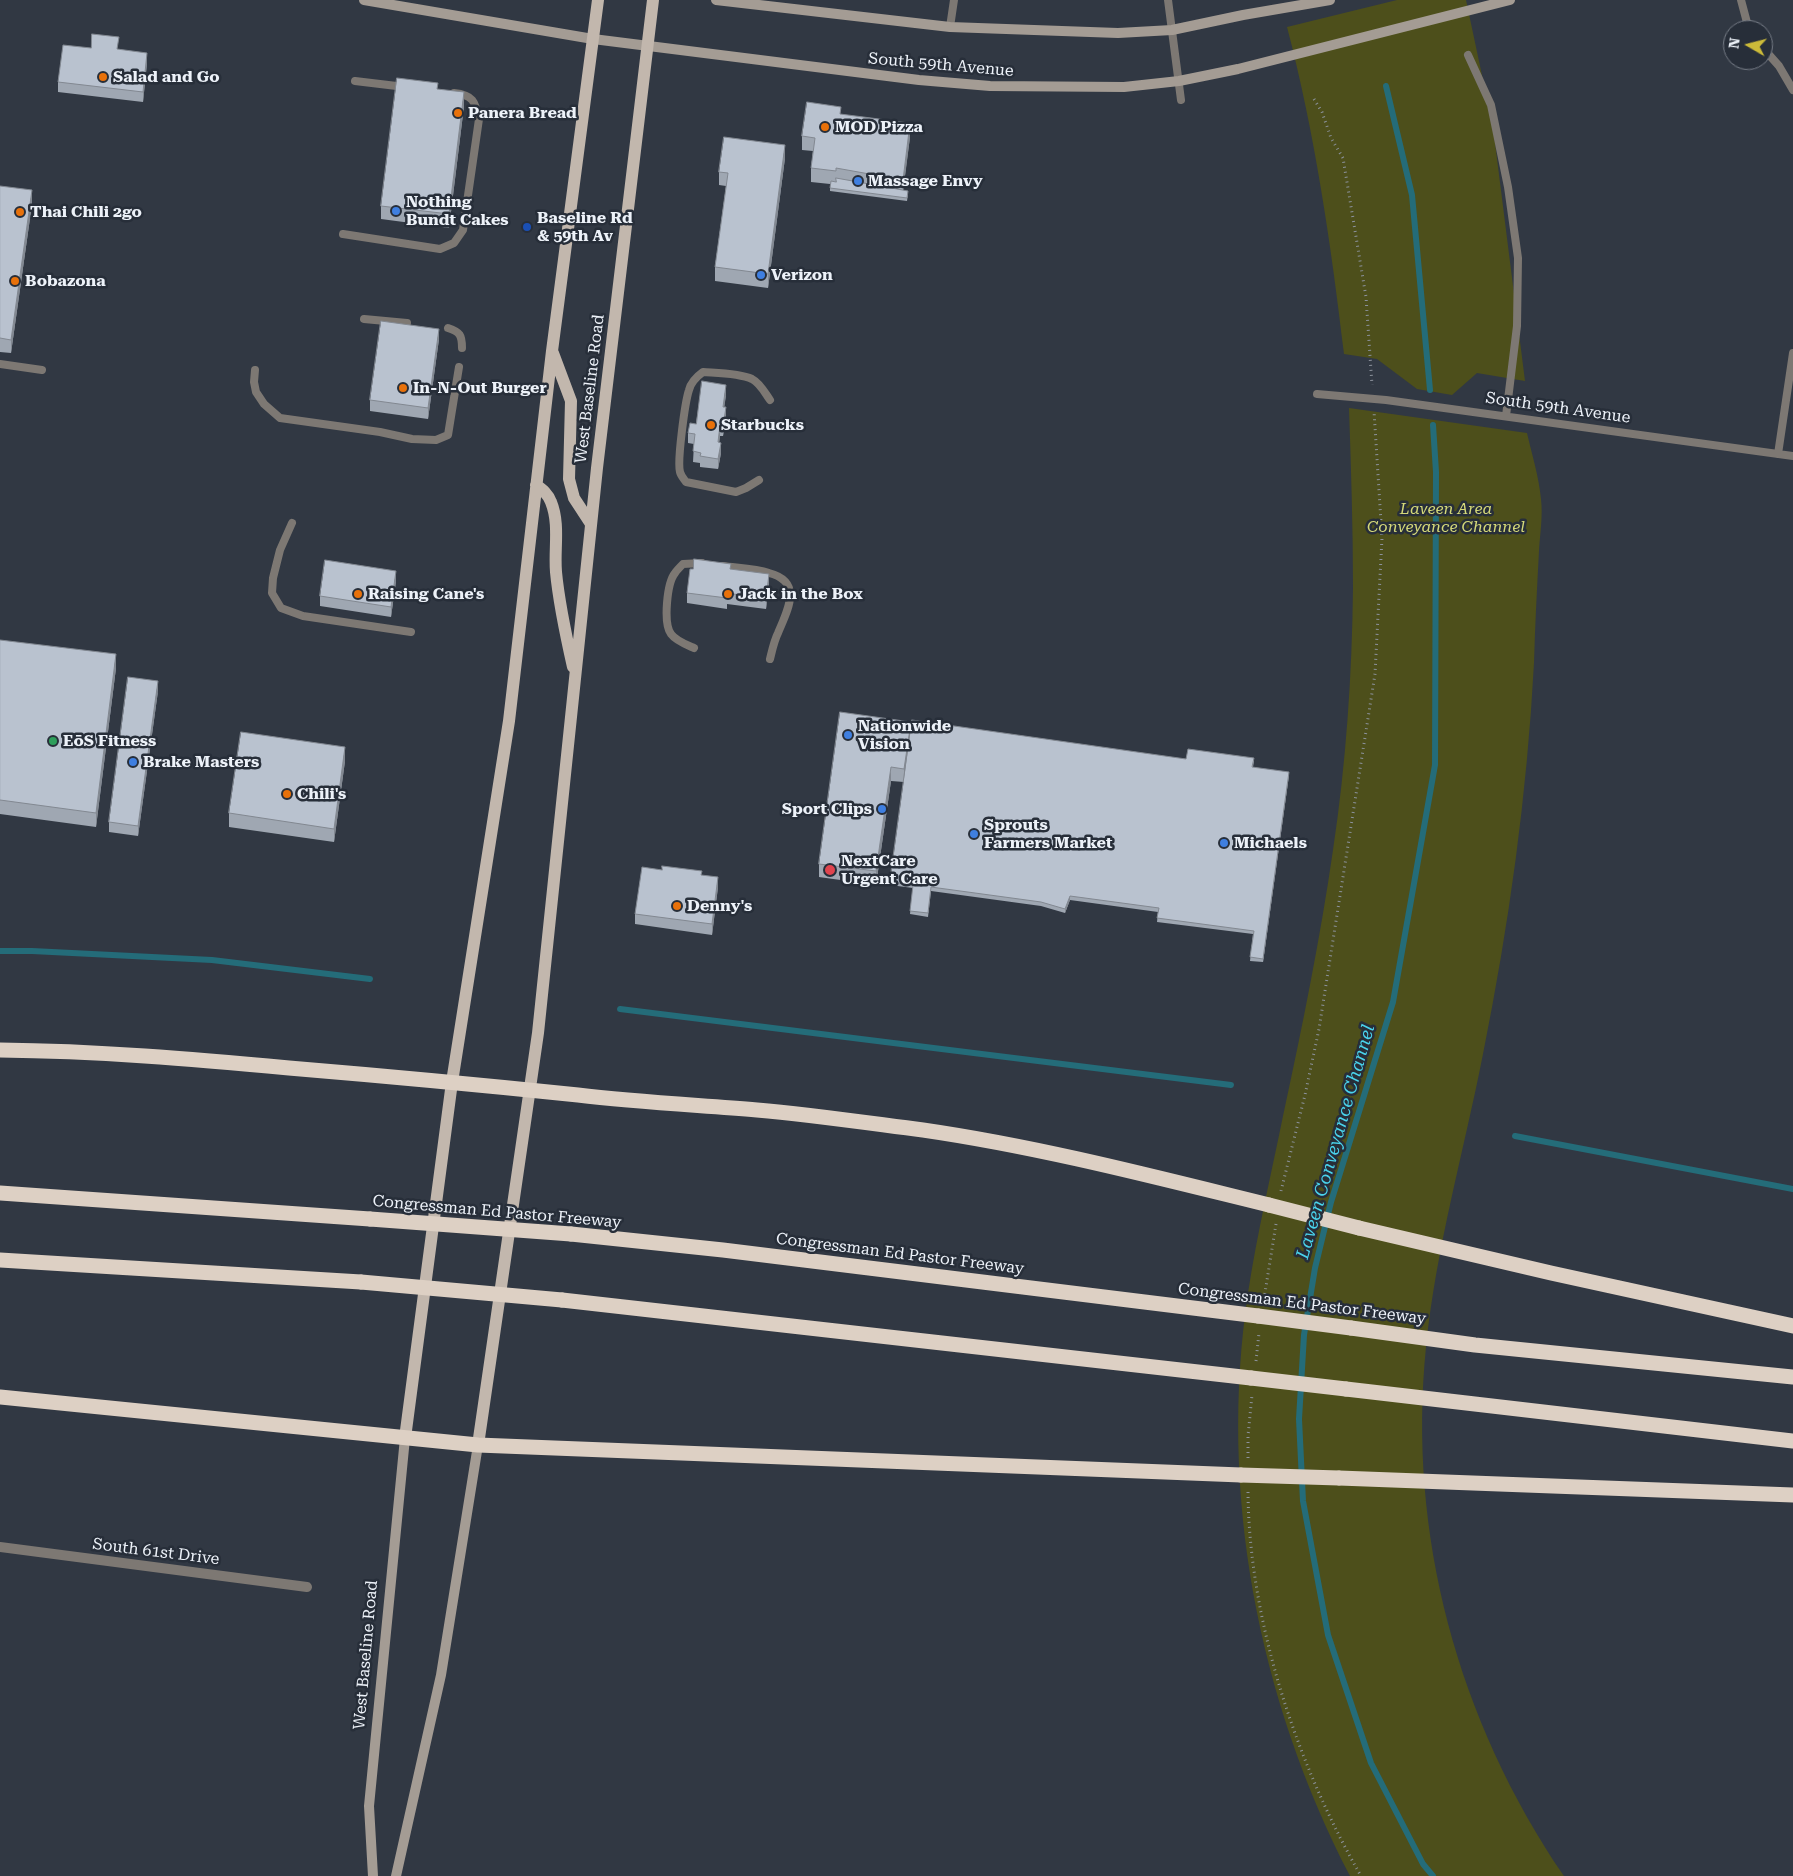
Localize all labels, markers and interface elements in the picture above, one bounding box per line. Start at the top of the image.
north arrow [1723,20,1773,70]
text: N [1725,37,1743,50]
street label: South 59th Avenue [867,49,1015,81]
place label: Salad and Go [113,67,220,87]
marker: Salad and Go [97,71,109,83]
place label: Panera Bread [468,103,577,123]
marker: Panera Bread [452,107,464,119]
place label: MOD Pizza [835,117,923,137]
marker: MOD Pizza [819,121,831,133]
place label: Massage Envy [868,171,983,191]
marker: Massage Envy [852,175,864,187]
place label: Nothing Bundt Cakes [406,192,509,230]
place label: Thai Chili 2go [30,202,142,222]
marker: Nothing Bundt Cakes [390,205,402,217]
marker: Thai Chili 2go [14,206,26,218]
place label: Baseline Rd & 59th Av [537,208,633,246]
marker: Baseline Rd & 59th Av [521,221,533,233]
place label: Verizon [771,265,833,285]
marker: Verizon [755,269,767,281]
place label: Bobazona [25,271,106,291]
marker: Bobazona [9,275,21,287]
street label: West Baseline Road [571,313,609,465]
place label: In-N-Out Burger [413,378,547,398]
marker: In-N-Out Burger [397,382,409,394]
street label: South 59th Avenue [1484,388,1632,428]
place label: Starbucks [721,415,804,435]
marker: Starbucks [705,419,717,431]
park label: Laveen Area Conveyance Channel [1367,499,1525,537]
place label: Raising Cane's [368,584,484,604]
place label: Jack in the Box [738,584,863,604]
marker: Raising Cane's [352,588,364,600]
marker: Jack in the Box [722,588,734,600]
place label: Nationwide Vision [858,716,951,754]
marker: Nationwide Vision [842,729,854,741]
place label: EōS Fitness [63,731,156,751]
marker: EōS Fitness [47,735,59,747]
place label: Brake Masters [143,752,259,772]
marker: Brake Masters [127,756,139,768]
place label: Chili's [297,784,346,804]
marker: Chili's [281,788,293,800]
place label: Sport Clips [782,799,872,819]
marker: Sport Clips [876,803,888,815]
place label: Sprouts Farmers Market [984,815,1113,853]
marker: Sprouts Farmers Market [968,828,980,840]
place label: Michaels [1234,833,1307,853]
marker: Michaels [1218,837,1230,849]
place label: NextCare Urgent Care [841,851,938,889]
marker: NextCare Urgent Care [823,863,837,877]
place label: Denny's [687,896,752,916]
marker: Denny's [671,900,683,912]
water label: Laveen Conveyance Channel [1292,1022,1380,1262]
street label: Congressman Ed Pastor Freeway [372,1192,622,1232]
street label: Congressman Ed Pastor Freeway [775,1229,1025,1279]
street label: Congressman Ed Pastor Freeway [1177,1279,1427,1329]
street label: South 61st Drive [91,1535,221,1569]
street label: West Baseline Road [350,1579,382,1731]

